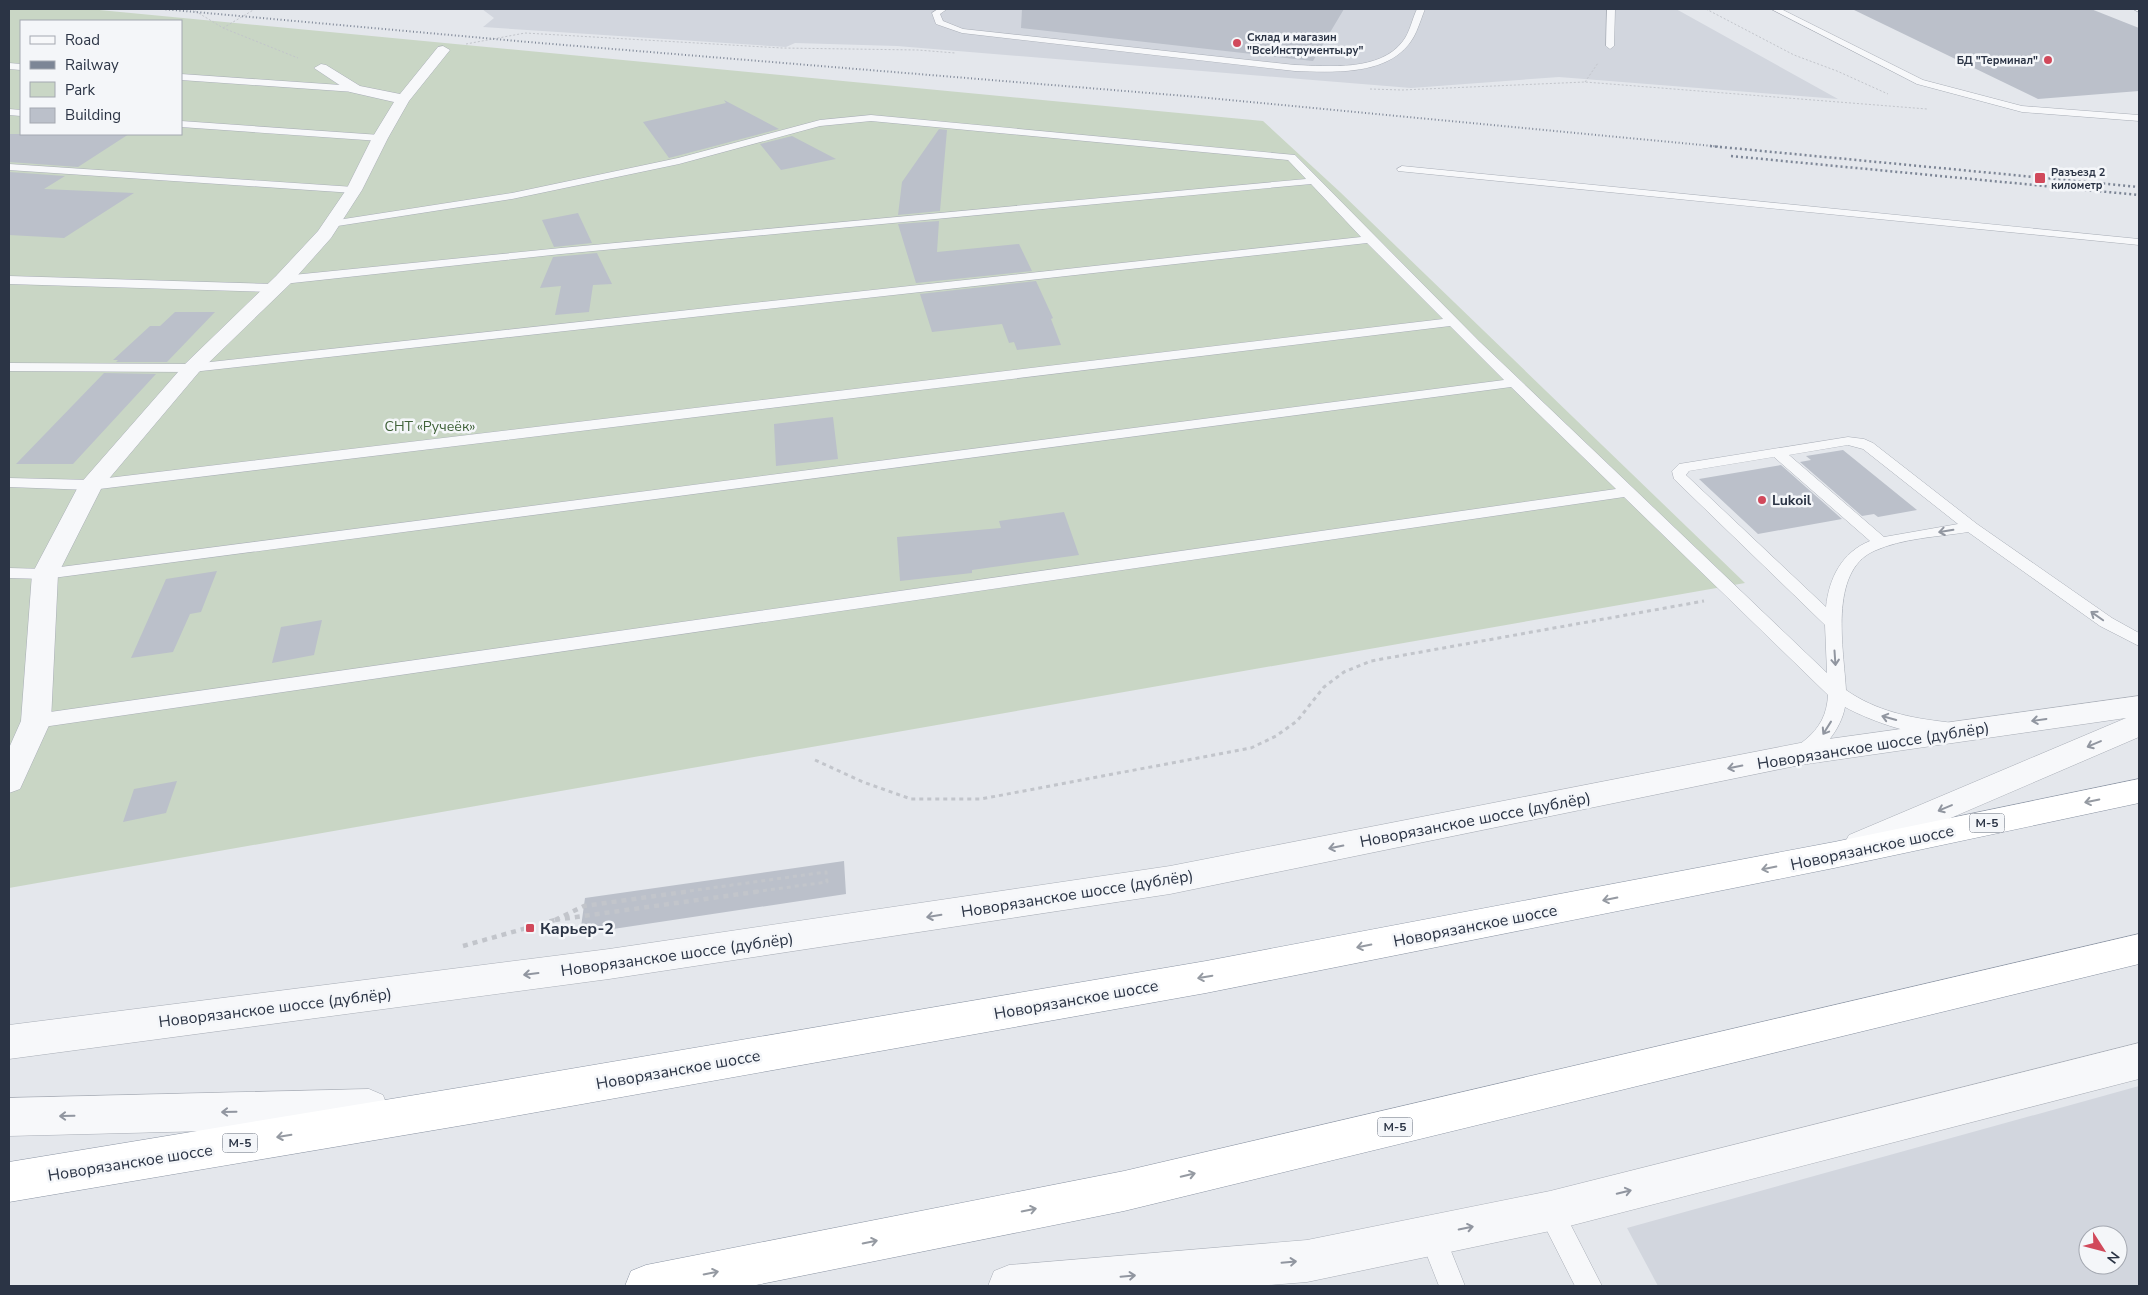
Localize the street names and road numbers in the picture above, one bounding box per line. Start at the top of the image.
street label: Новорязанское шоссе (дублёр) [1755,717,1991,775]
street label: Новорязанское шоссе (дублёр) [1358,787,1593,853]
road number: М-5 [1970,814,2004,832]
street label: Новорязанское шоссе [1788,820,1956,876]
street label: Новорязанское шоссе (дублёр) [959,865,1195,923]
street label: Новорязанское шоссе [1391,899,1559,953]
street label: Новорязанское шоссе (дублёр) [559,928,795,982]
street label: Новорязанское шоссе [992,975,1160,1025]
street label: Новорязанское шоссе (дублёр) [157,983,393,1033]
street label: Новорязанское шоссе [594,1045,762,1095]
road number: М-5 [1378,1118,1412,1136]
road number: М-5 [222,1134,258,1152]
street label: Новорязанское шоссе [46,1139,214,1187]

